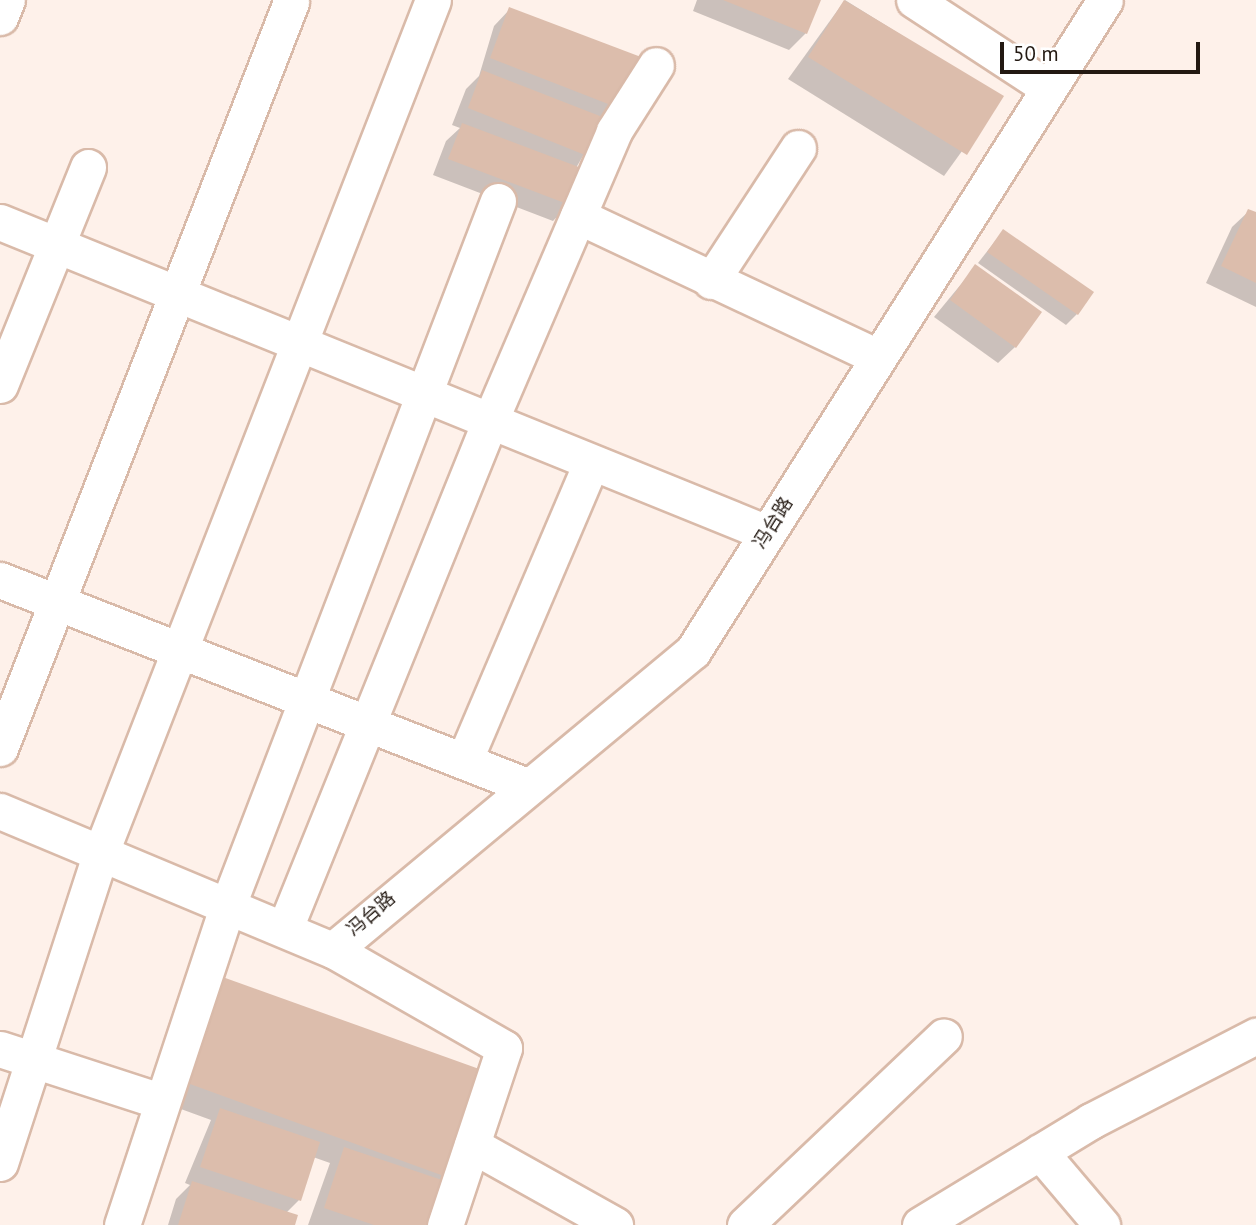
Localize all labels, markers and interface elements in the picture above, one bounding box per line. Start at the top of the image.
scale bar [1004,28,1204,72]
text: 50 m [1013,40,1059,67]
street label: 冯台路 [748,493,798,553]
street label: 冯台路 [342,887,400,941]

